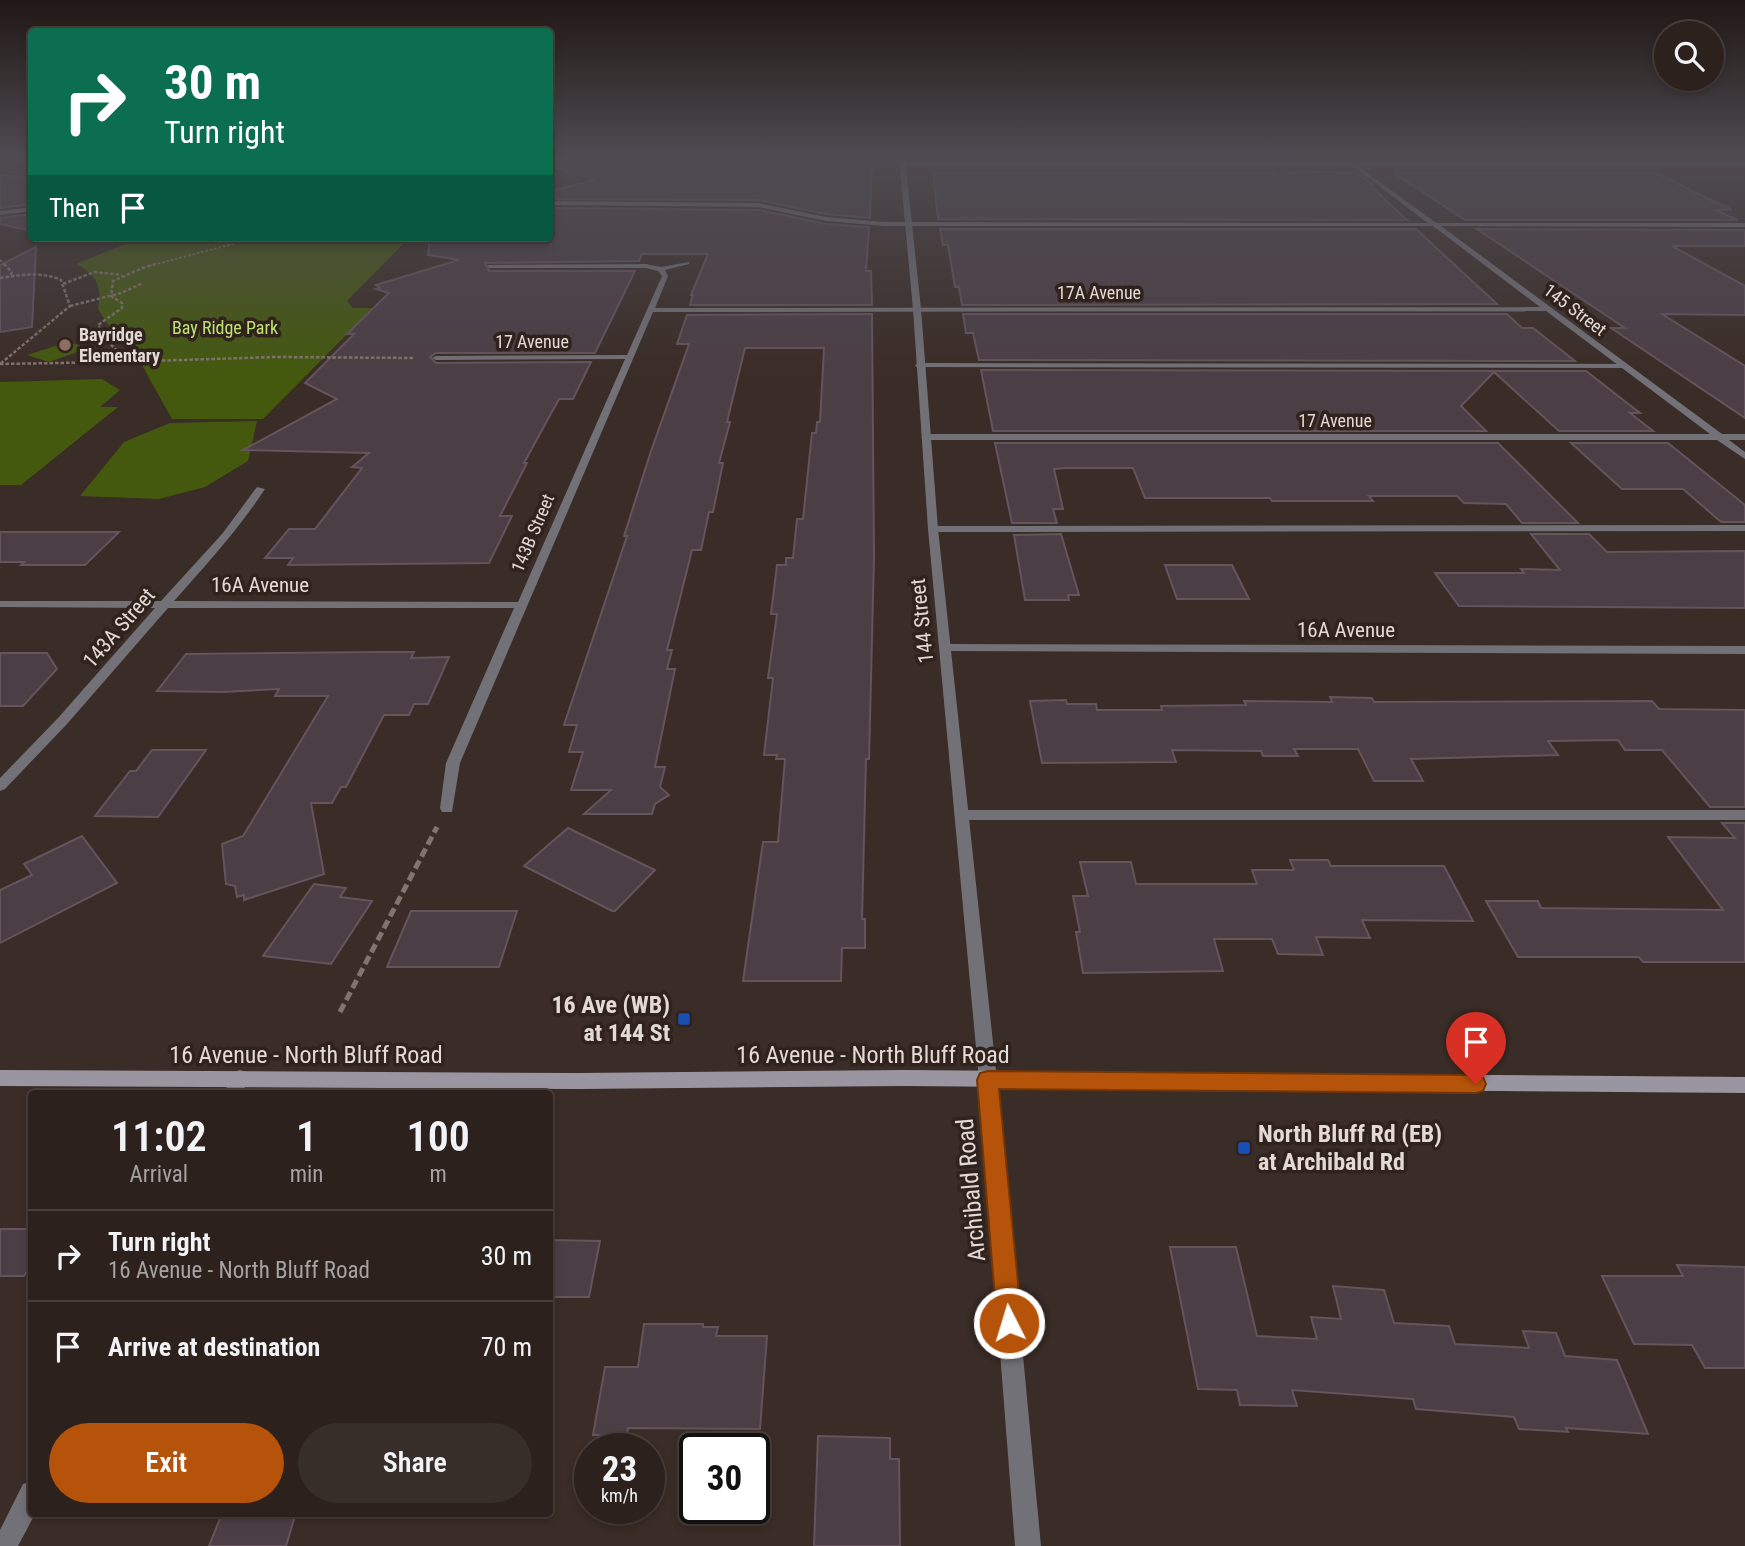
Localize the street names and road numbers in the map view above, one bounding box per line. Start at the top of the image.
street label: 145 Street [1540,279,1611,340]
street label: 17A Avenue [1057,282,1141,303]
street label: 17 Avenue [495,331,569,352]
street label: 17 Avenue [1298,410,1372,431]
street label: 143B Street [507,491,558,575]
street label: 16A Avenue [211,573,309,597]
street label: 144 Street [906,577,938,665]
street label: 143A Street [78,583,160,673]
street label: 16A Avenue [1297,618,1395,642]
street label: 16 Avenue - North Bluff Road [169,1041,443,1069]
street label: 16 Avenue - North Bluff Road [736,1041,1010,1069]
street label: Archibald Road [951,1117,991,1263]

